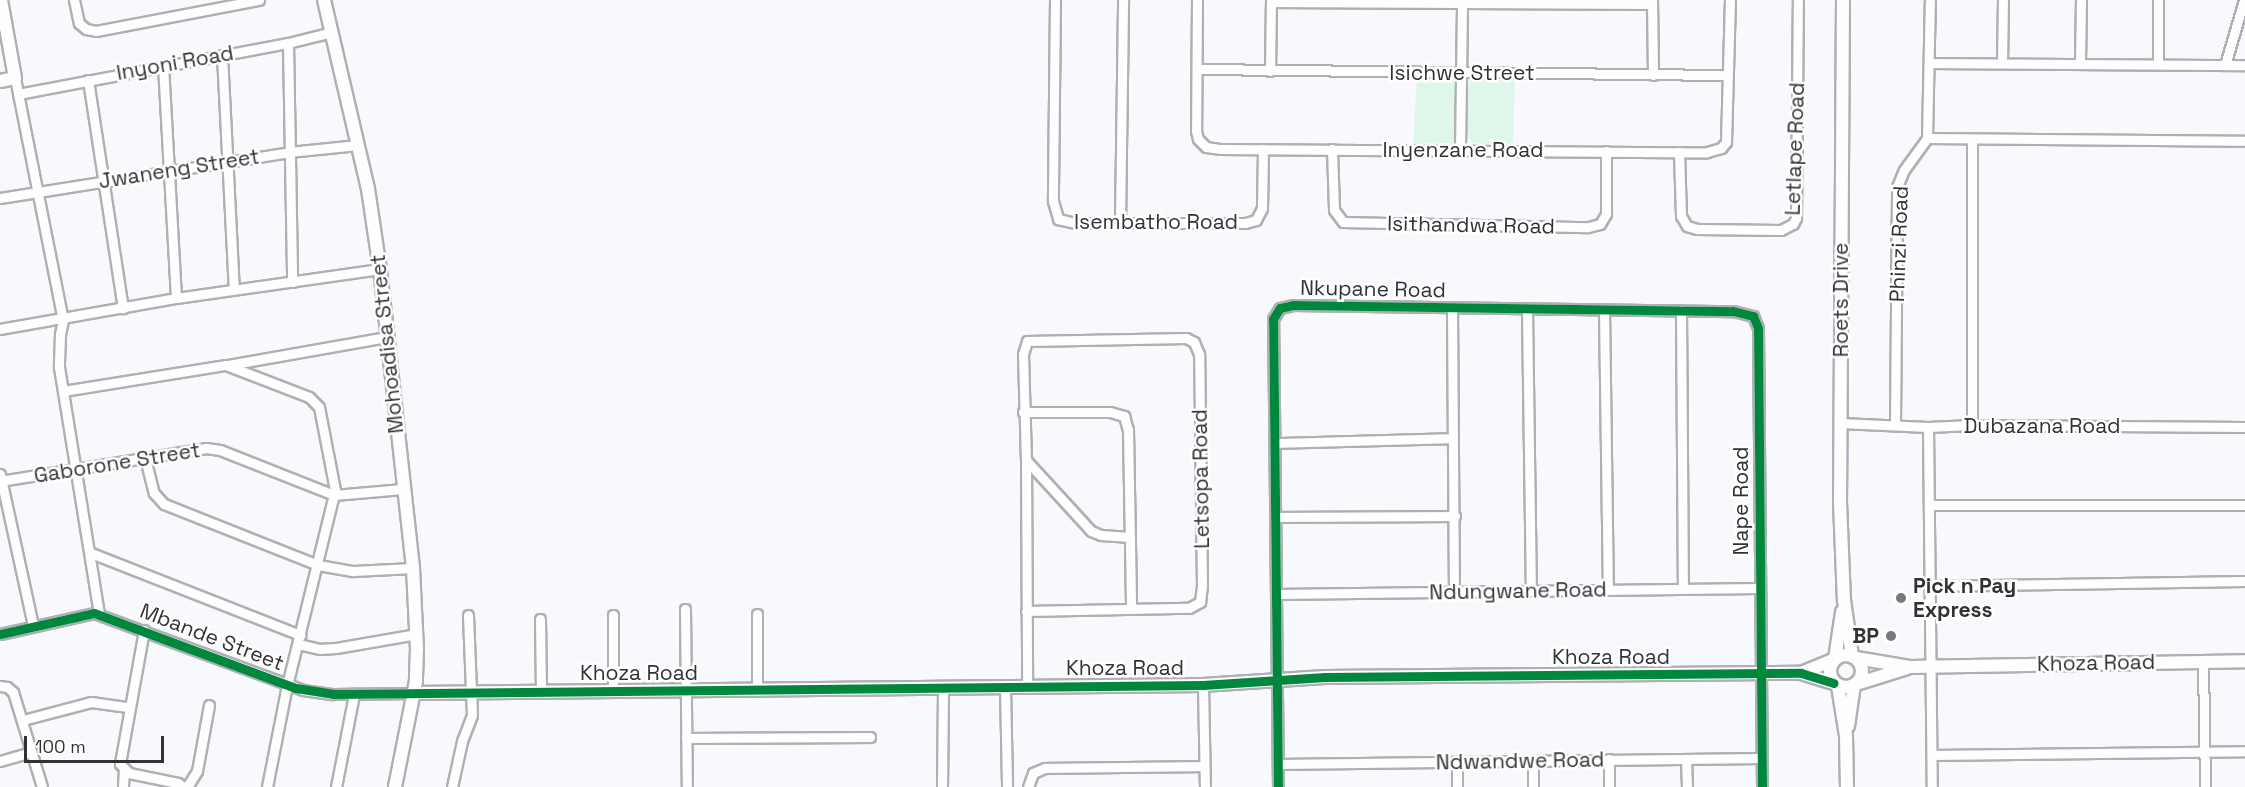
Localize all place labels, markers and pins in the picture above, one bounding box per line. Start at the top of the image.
place label: Pick n Pay Express [1913,573,2016,623]
marker: Pick n Pay Express [1894,591,1908,605]
place label: BP [1852,623,1879,649]
marker: BP [1884,629,1898,643]

